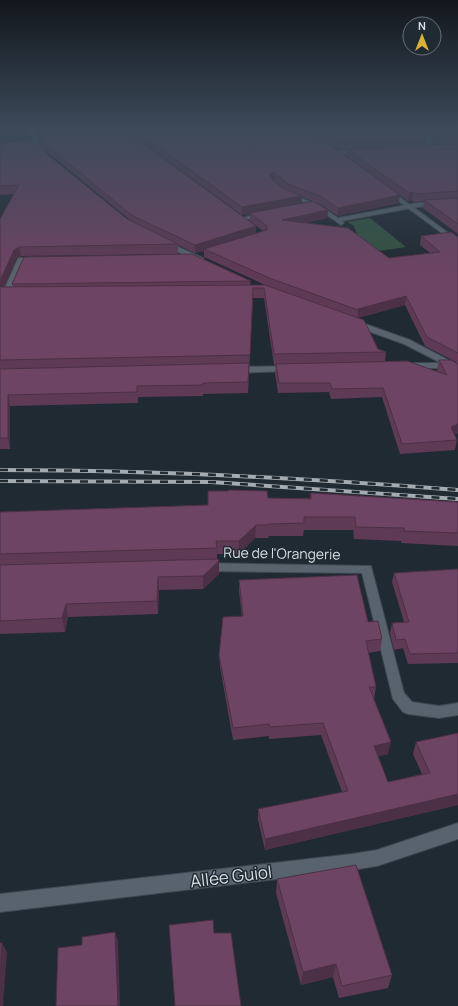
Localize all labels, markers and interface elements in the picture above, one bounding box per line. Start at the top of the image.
north arrow [402,16,442,56]
text: N [418,18,426,33]
street label: Rue de l'Orangerie [223,542,341,564]
street label: Allée Guiol [189,860,273,892]

